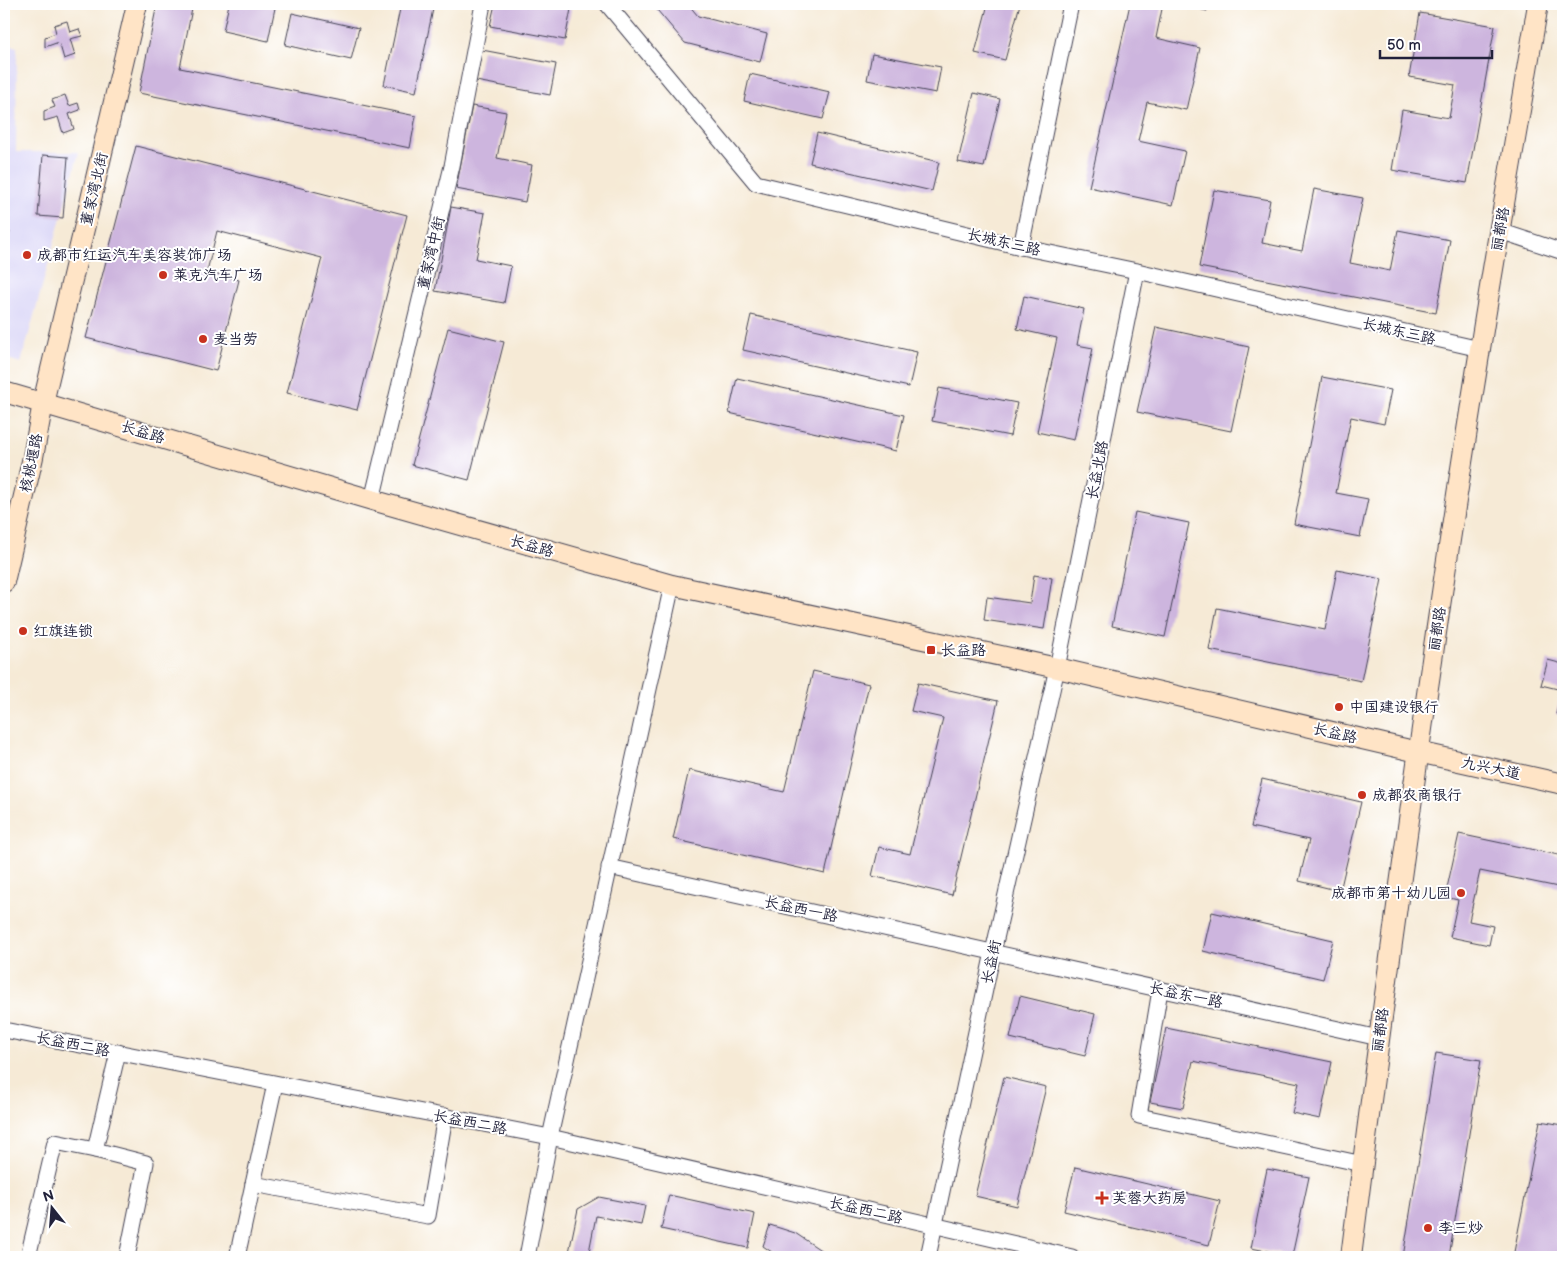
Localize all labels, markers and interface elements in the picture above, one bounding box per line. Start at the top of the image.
scale bar [1380,28,1492,60]
text: 50 m [1387,36,1421,55]
street label: 董家湾北街 [77,150,112,228]
street label: 丽都路 [1487,205,1514,253]
street label: 董家湾中街 [414,214,449,292]
street label: 长城东三路 [965,225,1043,260]
place label: 成都市红运汽车美容装饰广场 [37,246,232,265]
marker: 成都市红运汽车美容装饰广场 [21,249,33,261]
place label: 莱克汽车广场 [173,266,263,285]
marker: 莱克汽车广场 [157,269,169,281]
street label: 长城东三路 [1360,314,1438,349]
place label: 麦当劳 [213,330,258,349]
marker: 麦当劳 [197,333,209,345]
street label: 长益路 [119,417,167,448]
street label: 核桃堰路 [16,432,47,494]
street label: 长益北路 [1082,439,1113,501]
street label: 长益路 [508,531,556,562]
street label: 丽都路 [1425,605,1450,653]
place label: 红旗连锁 [33,622,93,641]
marker: 红旗连锁 [17,625,29,637]
place label: 长益路 [941,641,986,660]
marker: 长益路 [925,644,937,656]
place label: 中国建设银行 [1349,698,1439,717]
marker: 中国建设银行 [1333,701,1345,713]
street label: 长益路 [1311,719,1359,748]
street label: 九兴大道 [1460,753,1522,784]
place label: 成都农商银行 [1372,786,1462,805]
marker: 成都农商银行 [1356,789,1368,801]
place label: 成都市第十幼儿园 [1331,884,1451,903]
marker: 成都市第十幼儿园 [1455,887,1467,899]
street label: 长益西一路 [762,892,840,927]
street label: 长益街 [978,938,1005,986]
street label: 长益东一路 [1147,978,1225,1013]
street label: 丽都路 [1368,1006,1393,1054]
street label: 长益西二路 [34,1028,112,1061]
street label: 长益西二路 [431,1106,509,1139]
north arrow [28,1184,78,1234]
text: N [41,1186,56,1206]
place label: 芙蓉大药房 [1112,1189,1187,1208]
marker: 芙蓉大药房 [1096,1192,1108,1204]
street label: 长益西二路 [827,1193,905,1228]
place label: 李三炒 [1438,1219,1483,1238]
marker: 李三炒 [1422,1222,1434,1234]

